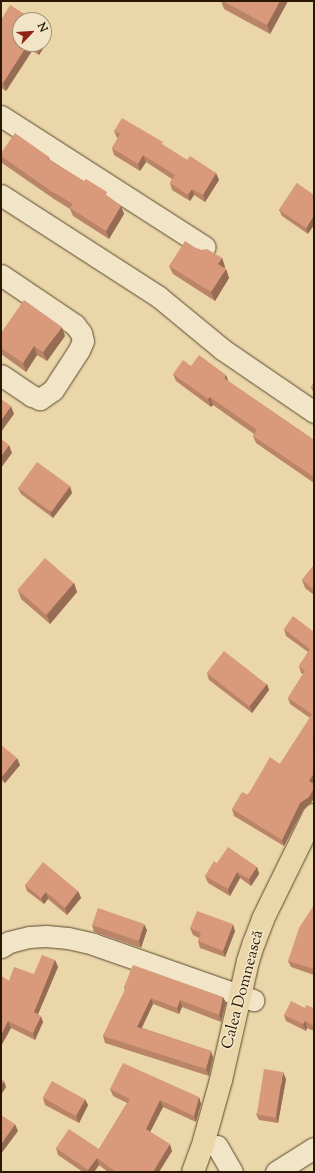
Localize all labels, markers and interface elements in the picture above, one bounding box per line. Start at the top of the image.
north arrow [12,12,52,52]
text: N [33,20,51,35]
street label: Calea Domnească [219,928,269,1052]

